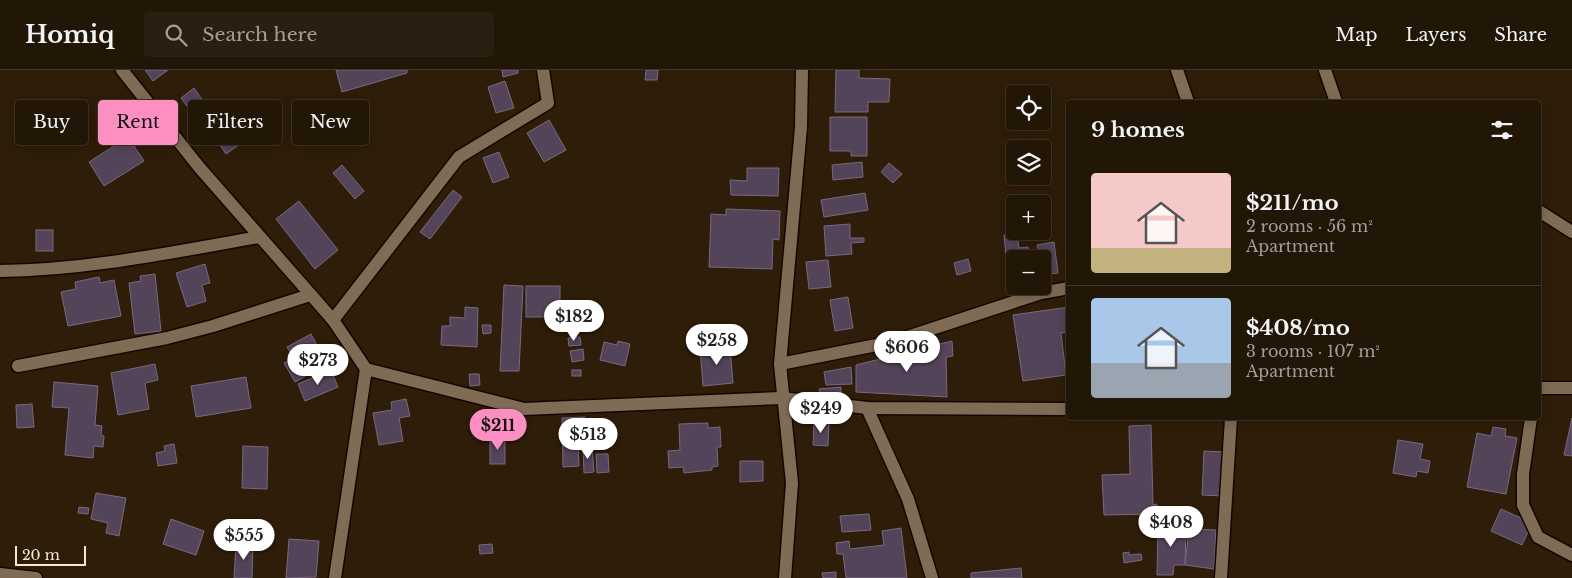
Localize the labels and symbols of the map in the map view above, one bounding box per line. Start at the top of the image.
pin: $182 [544,300,604,342]
pin: $258 [687,324,747,366]
pin: $606 [877,330,937,373]
pin: $273 [288,344,348,386]
pin: $249 [791,392,851,434]
pin: $211 [468,408,528,451]
pin: $513 [558,418,618,460]
pin: $408 [1141,506,1201,548]
pin: $555 [214,518,274,561]
scale bar [15,543,86,566]

